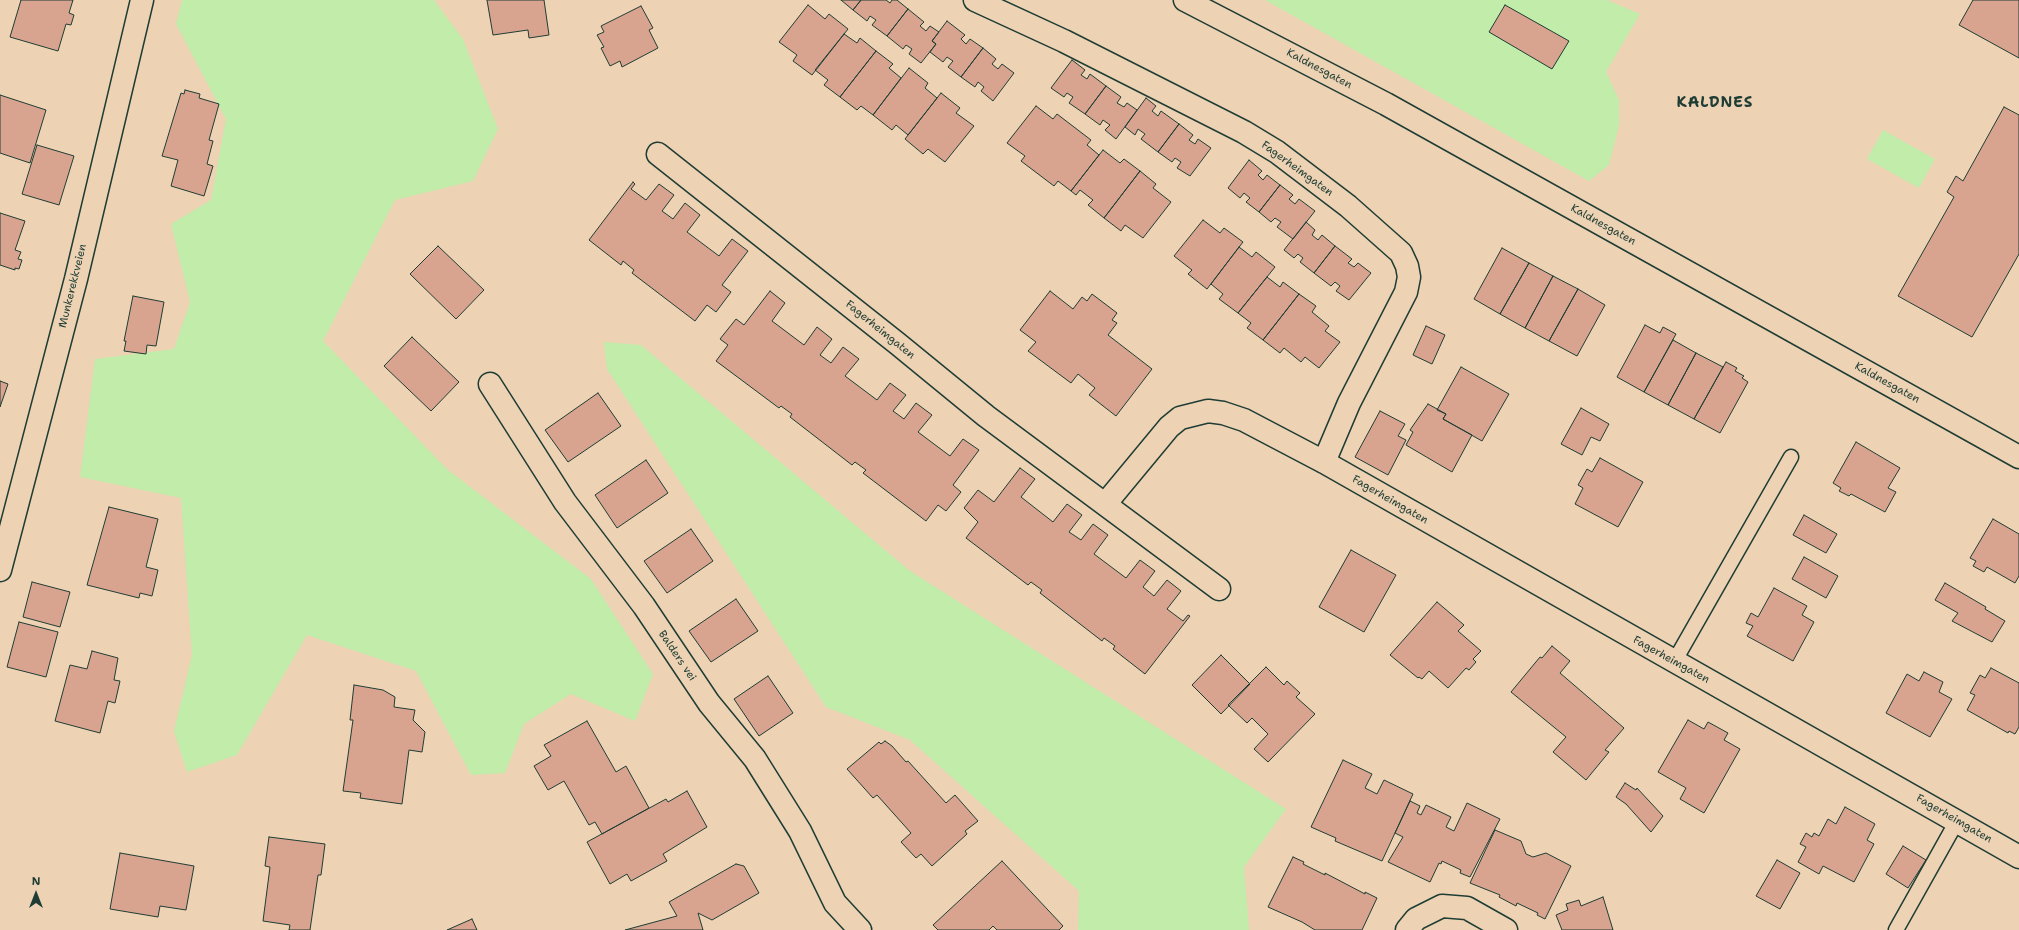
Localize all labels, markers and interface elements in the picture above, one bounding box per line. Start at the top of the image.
street label: Kaldnesgaten [1284,46,1354,92]
district label: KALDNES [1677,94,1753,112]
street label: Fagerheimgaten [1258,138,1336,200]
street label: Kaldnesgaten [1568,202,1638,248]
street label: Munkerekkveien [56,243,90,329]
street label: Fagerheimgaten [843,298,917,362]
street label: Kaldnesgaten [1852,360,1922,406]
street label: Fagerheimgaten [1350,473,1430,527]
street label: Balders vei [655,628,699,684]
street label: Fagerheimgaten [1630,633,1712,687]
street label: Fagerheimgaten [1914,792,1994,846]
north arrow [16,874,56,914]
text: N [32,874,40,889]

